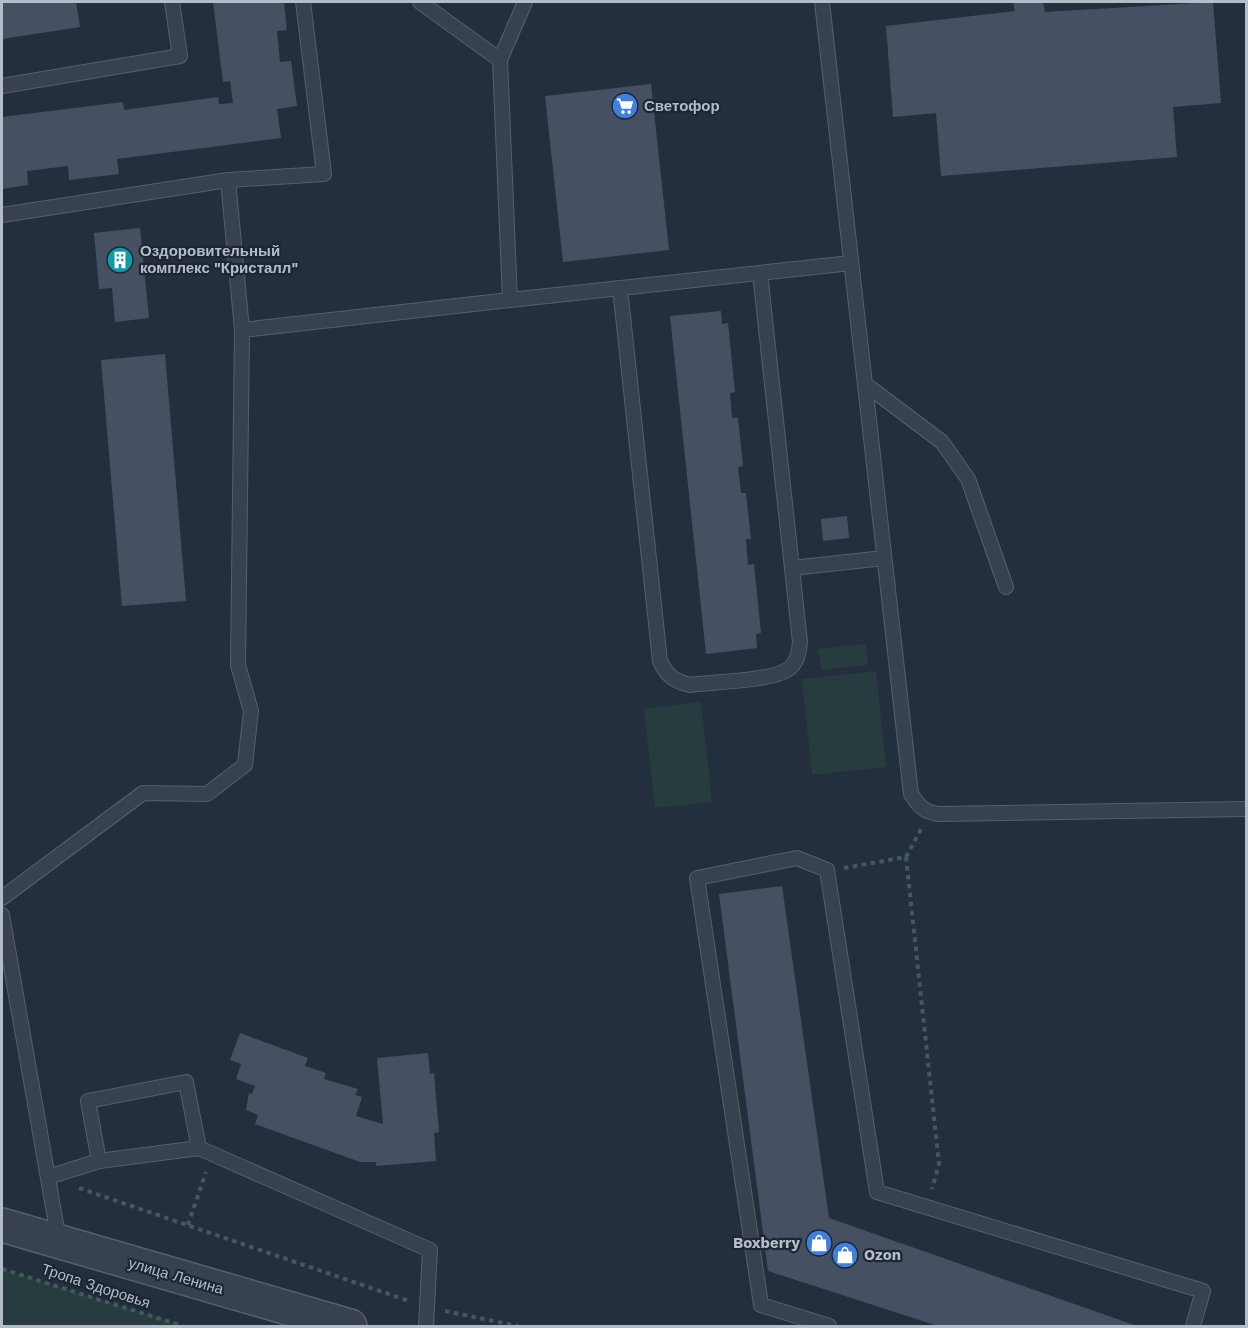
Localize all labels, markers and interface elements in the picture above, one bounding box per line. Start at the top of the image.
supermarket icon: Светофор [610,91,640,121]
place label: Светофор [644,97,720,115]
place label: Оздоровительный комплекс "Кристалл" [140,242,298,277]
building icon: Оздоровительный комплекс "Кристалл" [105,245,135,275]
shop icon: Boxberry [804,1228,834,1258]
place label: Boxberry [733,1234,801,1252]
shop icon: Ozon [830,1240,860,1270]
place label: Ozon [864,1246,901,1264]
street label: улица Ленина [127,1254,226,1298]
street label: Тропа Здоровья [39,1260,153,1312]

